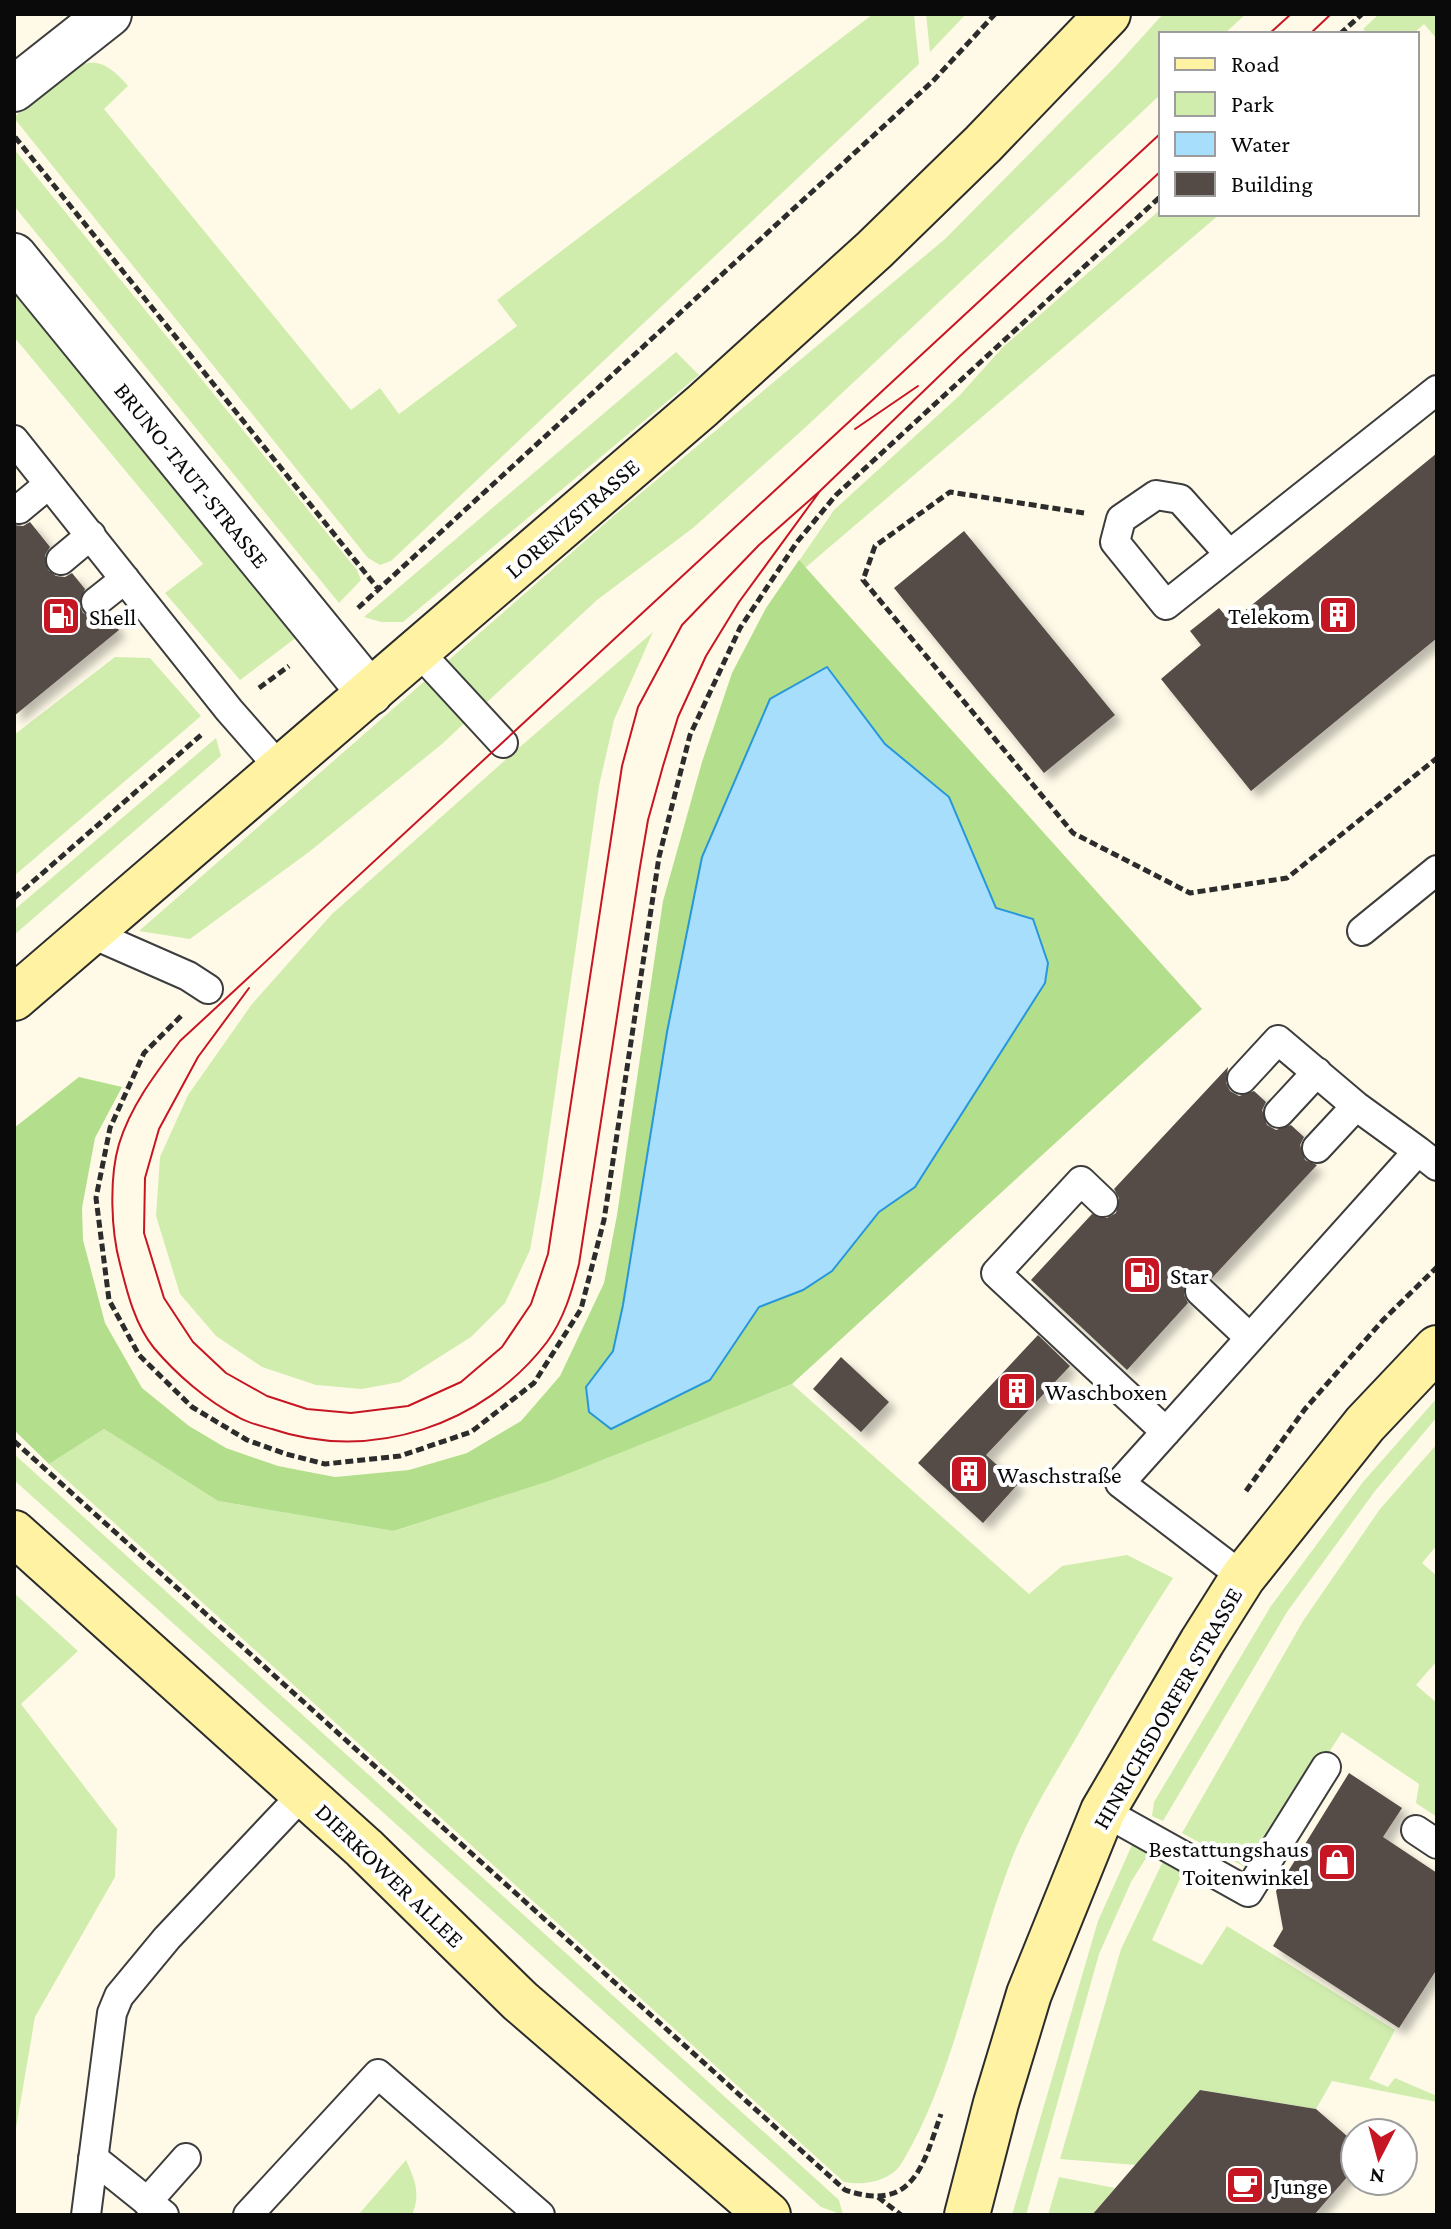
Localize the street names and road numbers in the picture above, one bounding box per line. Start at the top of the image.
street label: BRUNO-TAUT-STRASSE [109,377,275,573]
street label: LORENZSTRASSE [500,453,644,583]
street label: HINRICHSDORFER STRASSE [1087,1582,1247,1834]
street label: DIERKOWER ALLEE [310,1797,470,1953]

